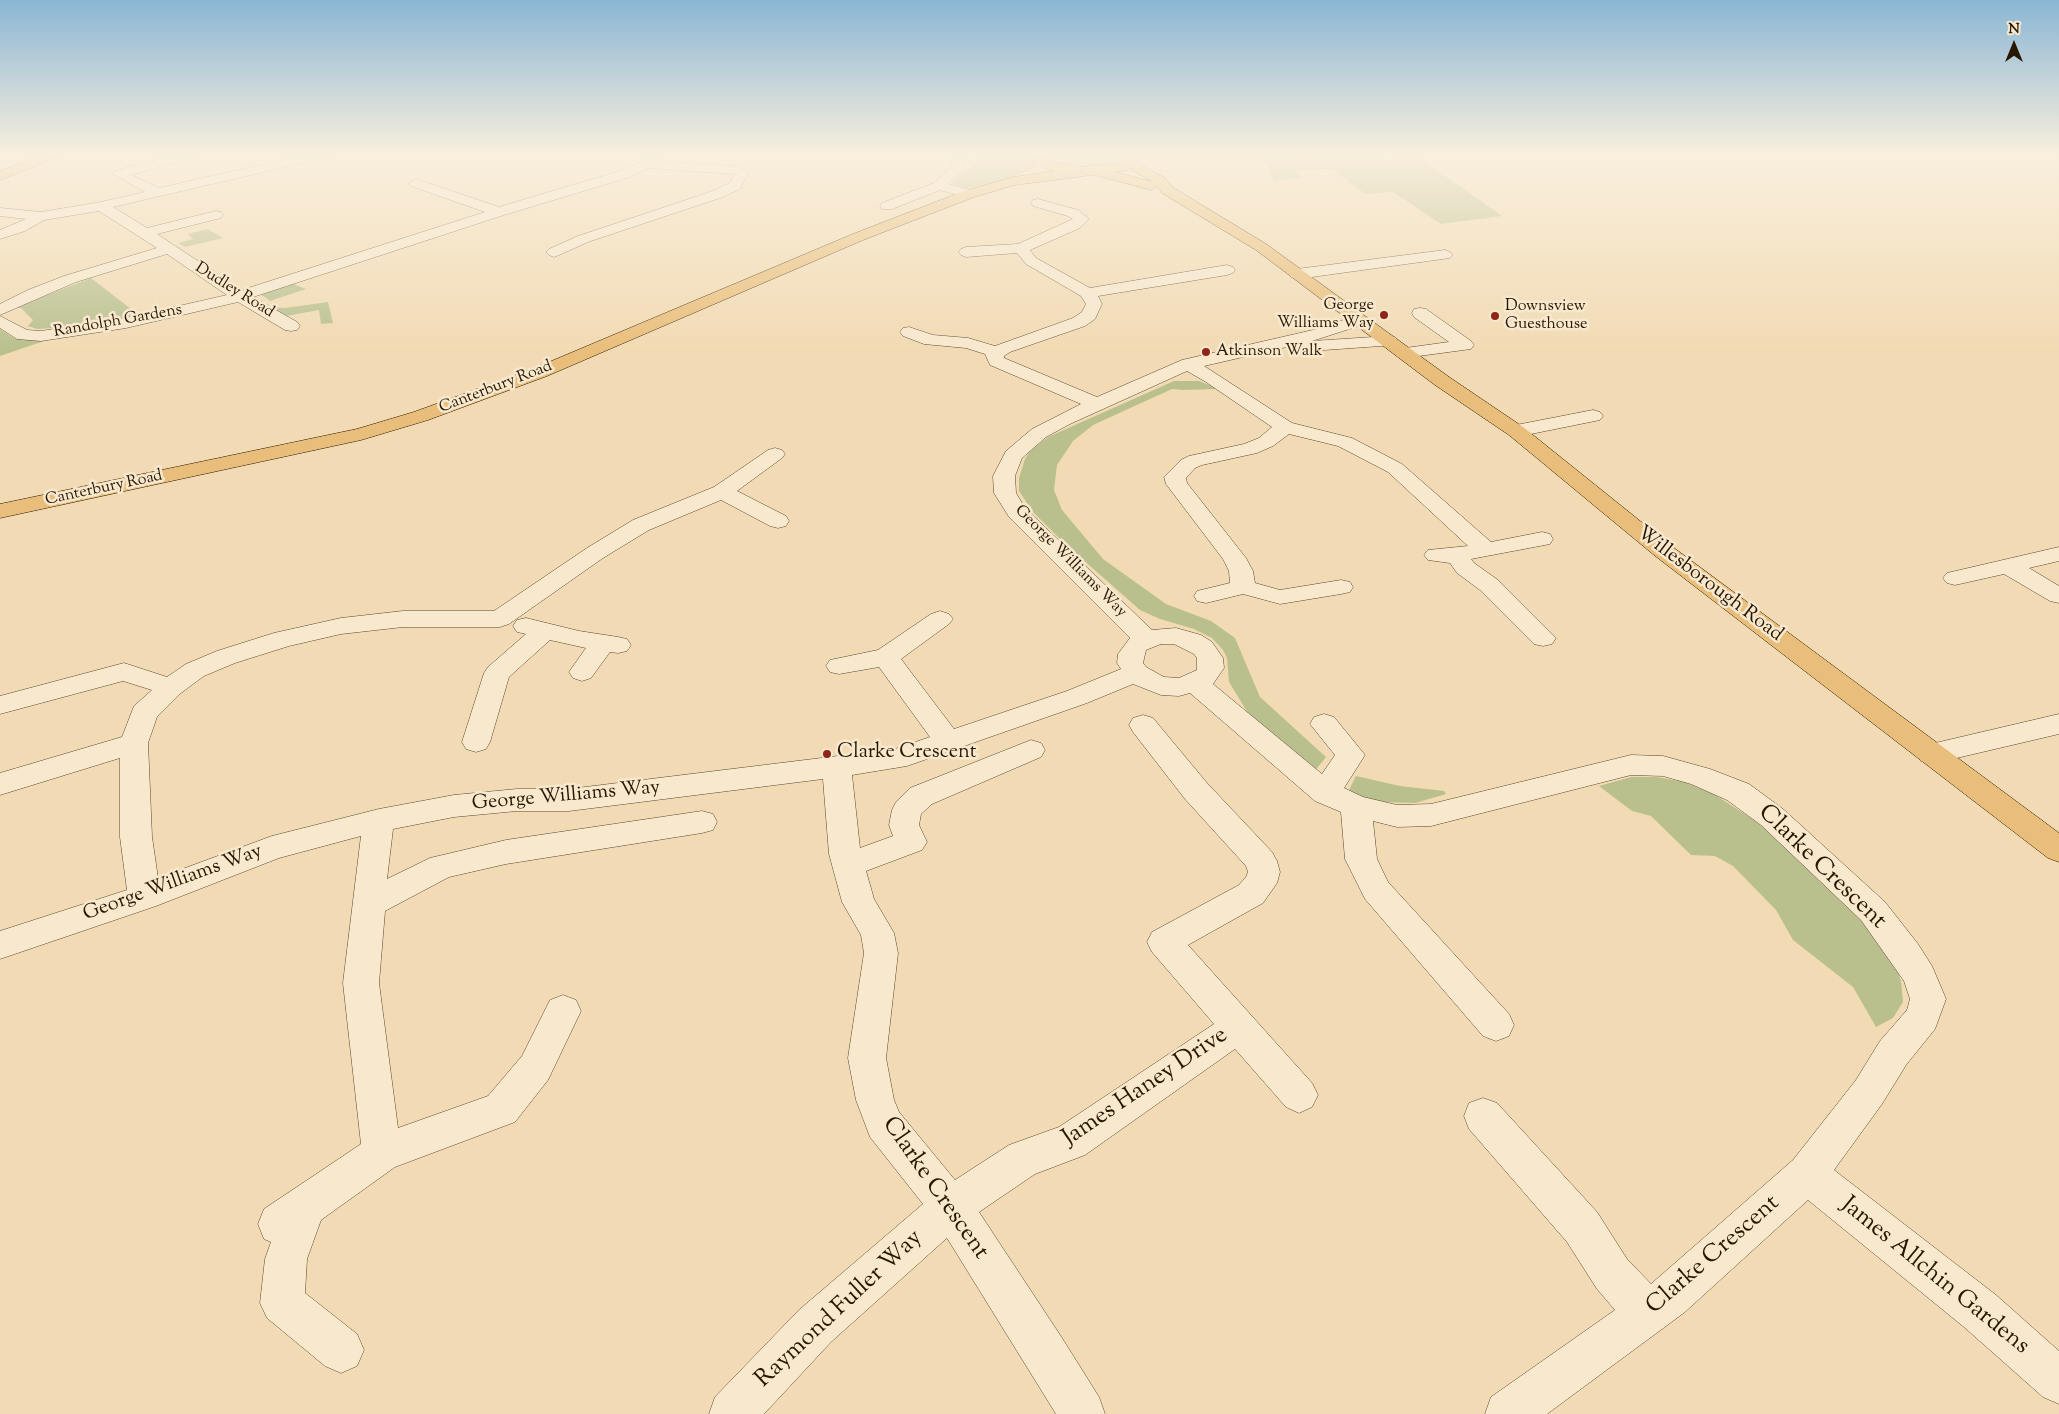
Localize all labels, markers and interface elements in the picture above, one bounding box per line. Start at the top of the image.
north arrow [1989,20,2039,70]
text: N [2008,20,2020,40]
street label: Dudley Road [191,259,277,323]
place label: George Williams Way [1277,296,1374,334]
place label: Downsview Guesthouse [1505,297,1587,335]
street label: Randolph Gardens [52,301,184,343]
marker: George Williams Way [1378,309,1390,321]
marker: Downsview Guesthouse [1489,310,1501,322]
place label: Atkinson Walk [1216,342,1322,362]
marker: Atkinson Walk [1200,346,1212,358]
street label: Canterbury Road [437,358,555,418]
street label: Canterbury Road [44,467,164,511]
street label: George Williams Way [1010,502,1130,622]
street label: Willesborough Road [1631,522,1787,648]
place label: Clarke Crescent [837,742,976,766]
marker: Clarke Crescent [821,748,833,760]
street label: George Williams Way [471,777,661,817]
street label: Clarke Crescent [1751,799,1891,937]
street label: George Williams Way [80,840,266,928]
street label: James Haney Drive [1058,1022,1234,1154]
street label: Clarke Crescent [874,1112,994,1266]
street label: Clarke Crescent [1641,1190,1787,1322]
street label: James Allchin Gardens [1834,1192,2034,1362]
street label: Raymond Fuller Way [750,1225,930,1395]

